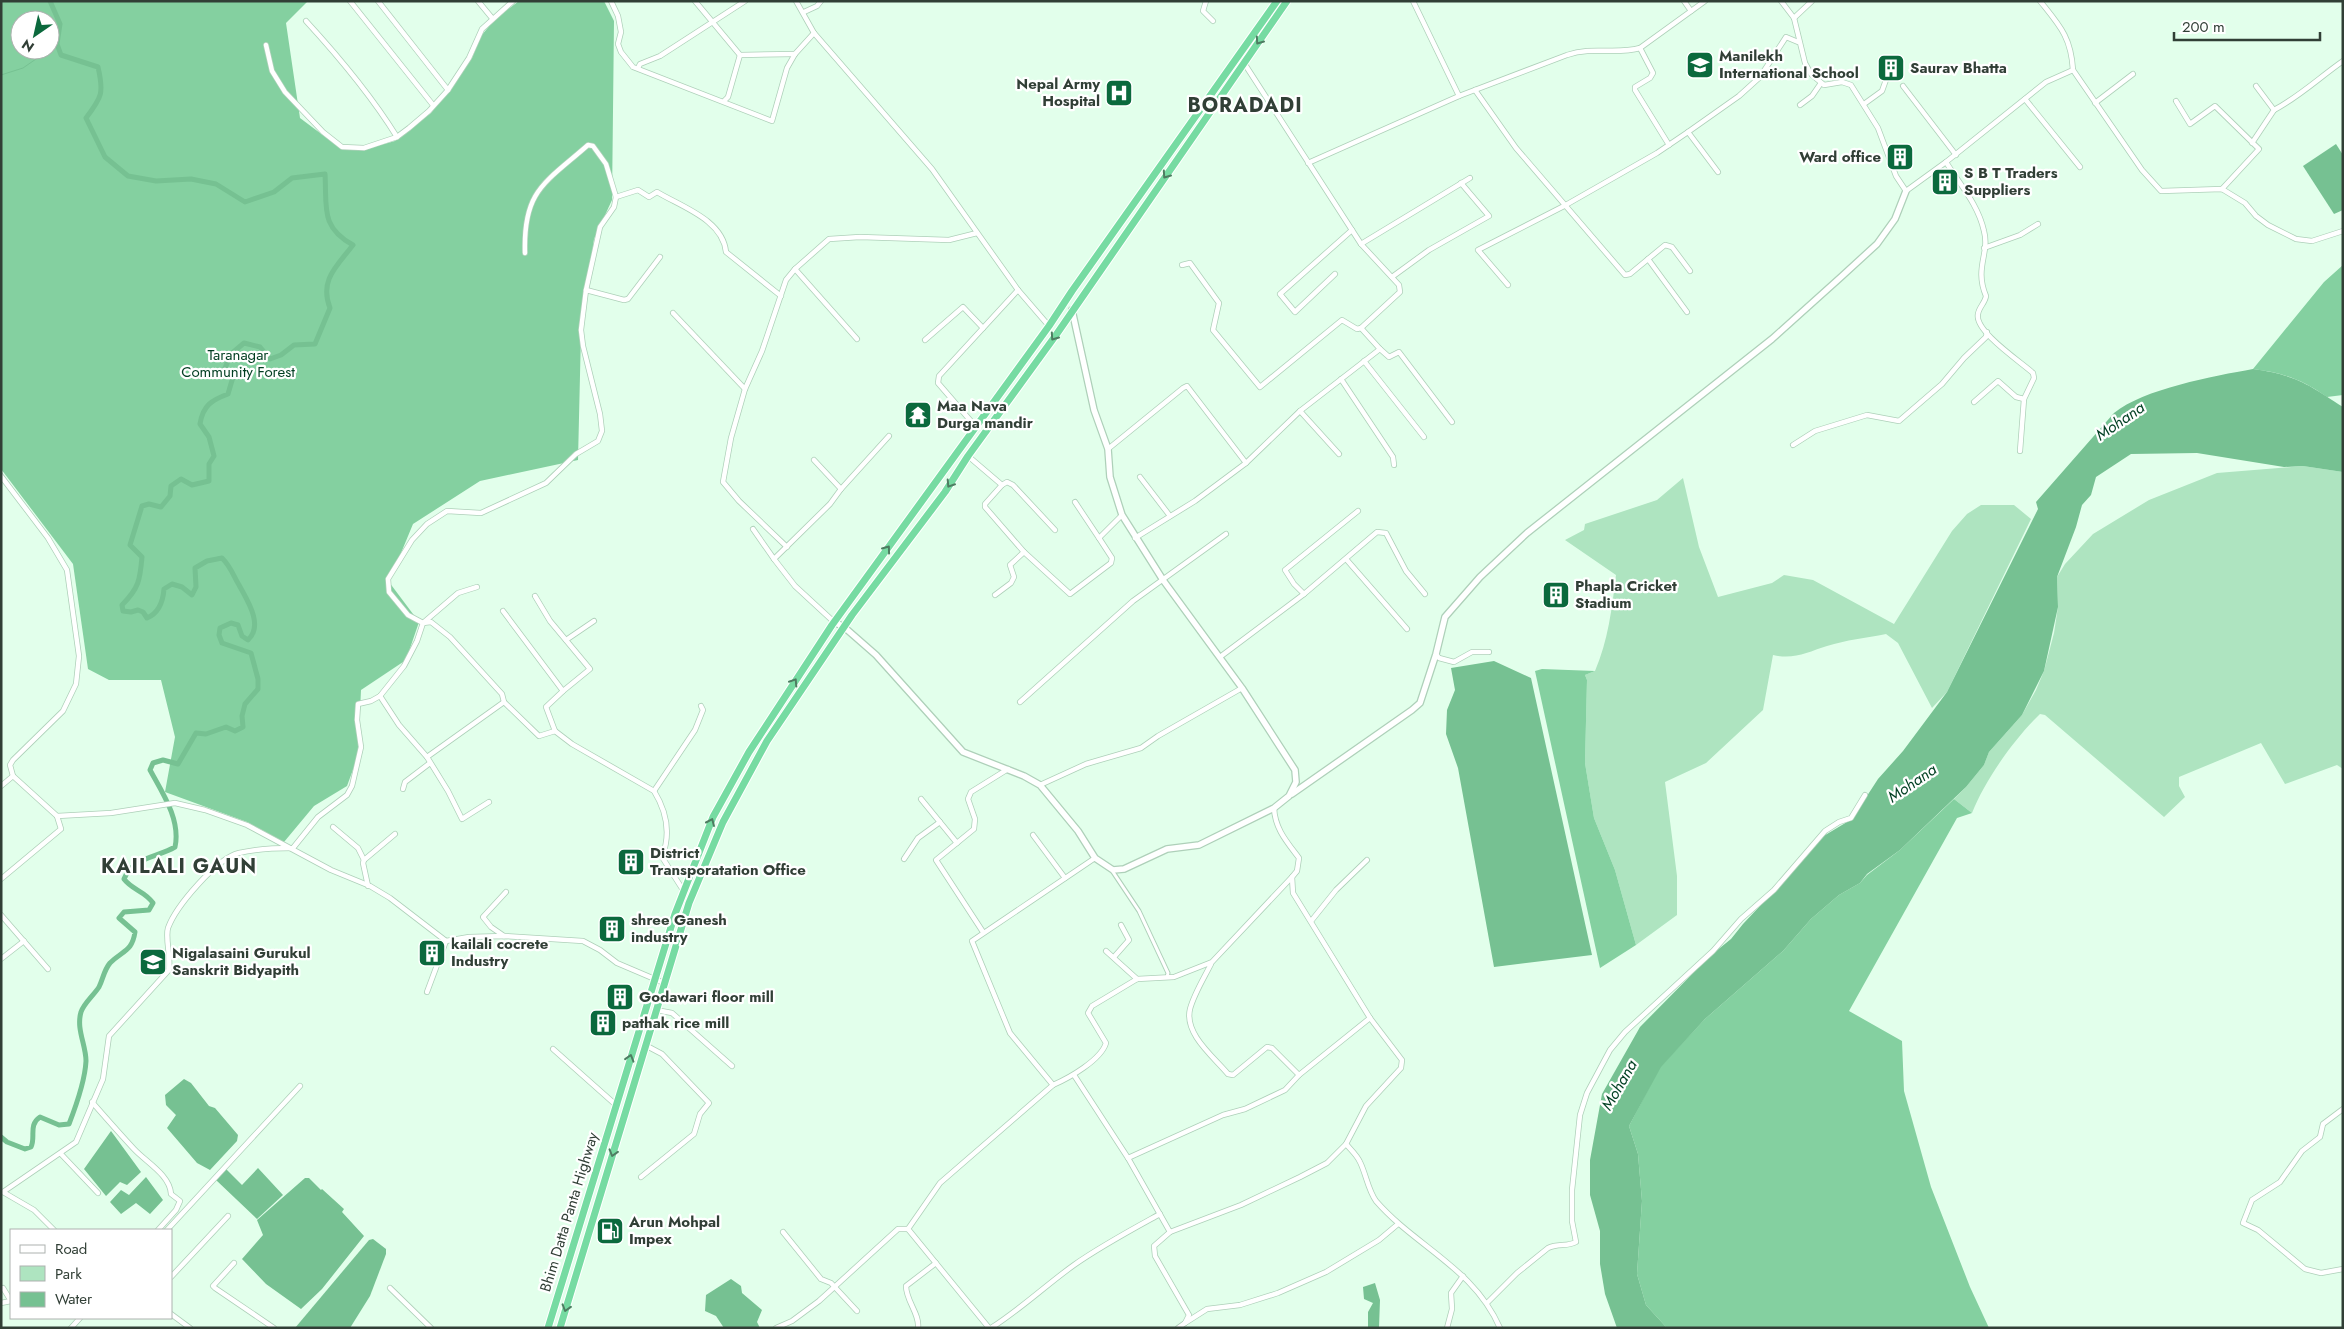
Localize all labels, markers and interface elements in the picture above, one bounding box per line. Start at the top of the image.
north arrow [10,10,60,60]
scale bar [2174,10,2320,42]
text: 200 m [2182,16,2225,38]
text: N [18,34,38,57]
one-way arrow [1256,35,1265,45]
place label: Manilekh International School [1719,45,1859,84]
school or university icon: Manilekh International School [1685,50,1715,80]
building icon: Saurav Bhatta [1876,53,1906,83]
place label: Saurav Bhatta [1910,57,2007,79]
place label: Nepal Army Hospital [1016,73,1100,112]
hospital icon: Nepal Army Hospital [1104,78,1134,108]
district label: BORADADI [1187,91,1303,120]
building icon: Ward office [1885,142,1915,172]
place label: Ward office [1799,146,1881,168]
place label: S B T Traders Suppliers [1964,162,2058,201]
building icon: S B T Traders Suppliers [1930,167,1960,197]
one-way arrow [1163,169,1172,178]
one-way arrow [1051,331,1060,341]
park label: Taranagar Community Forest [181,344,295,383]
place label: Maa Nava Durga mandir [937,395,1034,434]
water label: Mohana [2091,396,2149,446]
temple icon: Maa Nava Durga mandir [903,400,933,430]
one-way arrow [947,478,956,487]
one-way arrow [882,546,890,555]
place label: Phapla Cricket Stadium [1575,575,1677,614]
building icon: Phapla Cricket Stadium [1541,580,1571,610]
one-way arrow [788,679,797,688]
water label: Mohana [1883,758,1941,808]
one-way arrow [705,818,716,827]
place label: District Transporatation Office [650,842,806,881]
building icon: District Transporatation Office [616,847,646,877]
district label: KAILALI GAUN [101,852,257,881]
place label: shree Ganesh industry [631,909,727,948]
building icon: shree Ganesh industry [597,914,627,944]
place label: kailali cocrete Industry [451,933,549,972]
building icon: kailali cocrete Industry [417,938,447,968]
place label: Nigalasaini Gurukul Sanskrit Bidyapith [172,942,311,981]
school or university icon: Nigalasaini Gurukul Sanskrit Bidyapith [138,947,168,977]
building icon: Godawari floor mill [605,982,635,1012]
place label: Godawari floor mill [639,986,774,1008]
building icon: pathak rice mill [588,1008,618,1038]
place label: pathak rice mill [622,1012,729,1034]
one-way arrow [625,1054,635,1063]
water label: Mohana [1595,1055,1643,1115]
street label: Bhim Datta Panta Highway [534,1129,604,1294]
one-way arrow [608,1148,618,1156]
place label: Arun Mohpal Impex [628,1211,720,1250]
fuel station icon: Arun Mohpal Impex [595,1216,625,1246]
legend [10,1229,172,1319]
text: Road [55,1238,87,1260]
text: Park [55,1263,82,1285]
text: Water [55,1288,93,1310]
one-way arrow [561,1304,571,1312]

